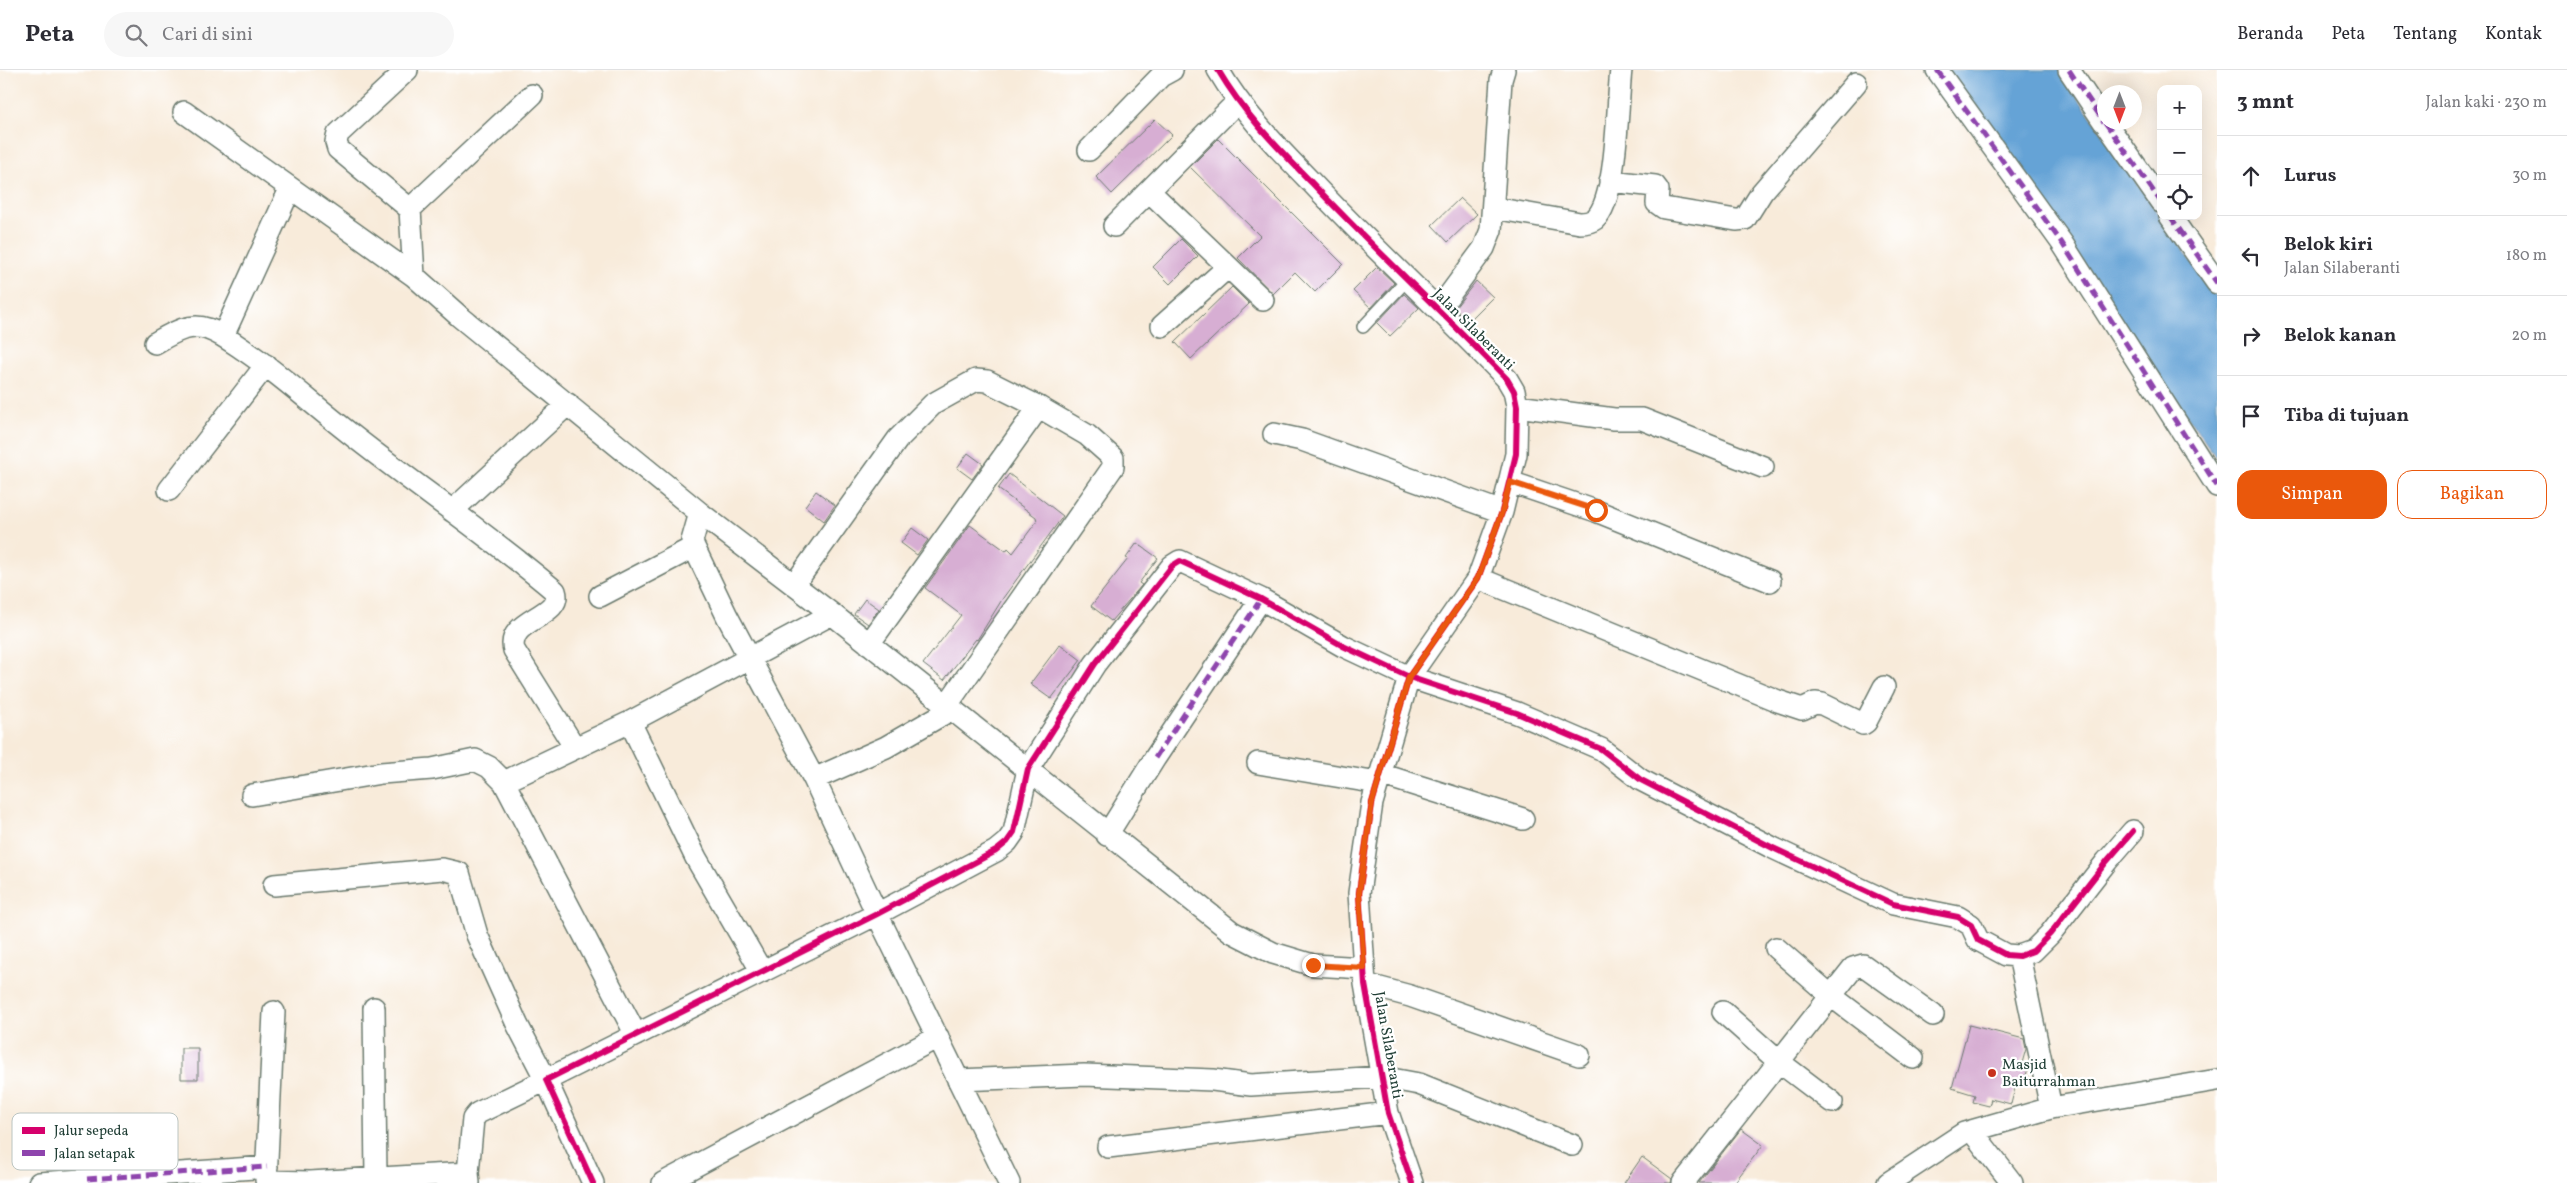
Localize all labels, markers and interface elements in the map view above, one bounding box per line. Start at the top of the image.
search box [104,12,454,57]
text: Peta [25,18,74,52]
icon: search [122,21,150,49]
text: Cari di sini [162,22,253,48]
text: Beranda [2237,22,2303,47]
text: Peta [2331,22,2365,47]
text: Tentang [2393,22,2457,47]
text: Kontak [2485,22,2542,47]
north arrow [2097,85,2142,130]
map controls [2157,85,2202,220]
button: + [2157,85,2202,130]
text: 3 mnt [2237,88,2294,117]
text: Jalan kaki · 230 m [2426,92,2547,114]
button: − [2157,130,2202,175]
icon: ahead [2237,162,2265,190]
text: Lurus [2284,163,2336,189]
text: 30 m [2512,165,2547,187]
button: locate [2157,175,2202,220]
text: Belok kiri [2284,232,2373,258]
icon: left [2237,242,2265,270]
text: 180 m [2506,245,2547,267]
text: Jalan Silaberanti [2284,258,2400,280]
street label: Jalan Silaberanti [1427,284,1519,376]
icon: right [2237,322,2265,350]
text: Belok kanan [2284,323,2396,349]
text: 20 m [2512,325,2547,347]
icon: arrive [2237,402,2265,430]
text: Tiba di tujuan [2284,403,2409,429]
button: Simpan [2237,470,2387,519]
button: Bagikan [2397,470,2547,519]
route start [1585,499,1608,522]
route end [1302,954,1325,977]
street label: Jalan Silaberanti [1368,990,1407,1101]
place label: Masjid Baiturrahman [2002,1055,2096,1093]
marker: Masjid Baiturrahman [1986,1067,1998,1079]
legend [12,1113,178,1170]
text: Jalur sepeda [54,1122,129,1141]
text: Jalan setapak [54,1145,135,1164]

